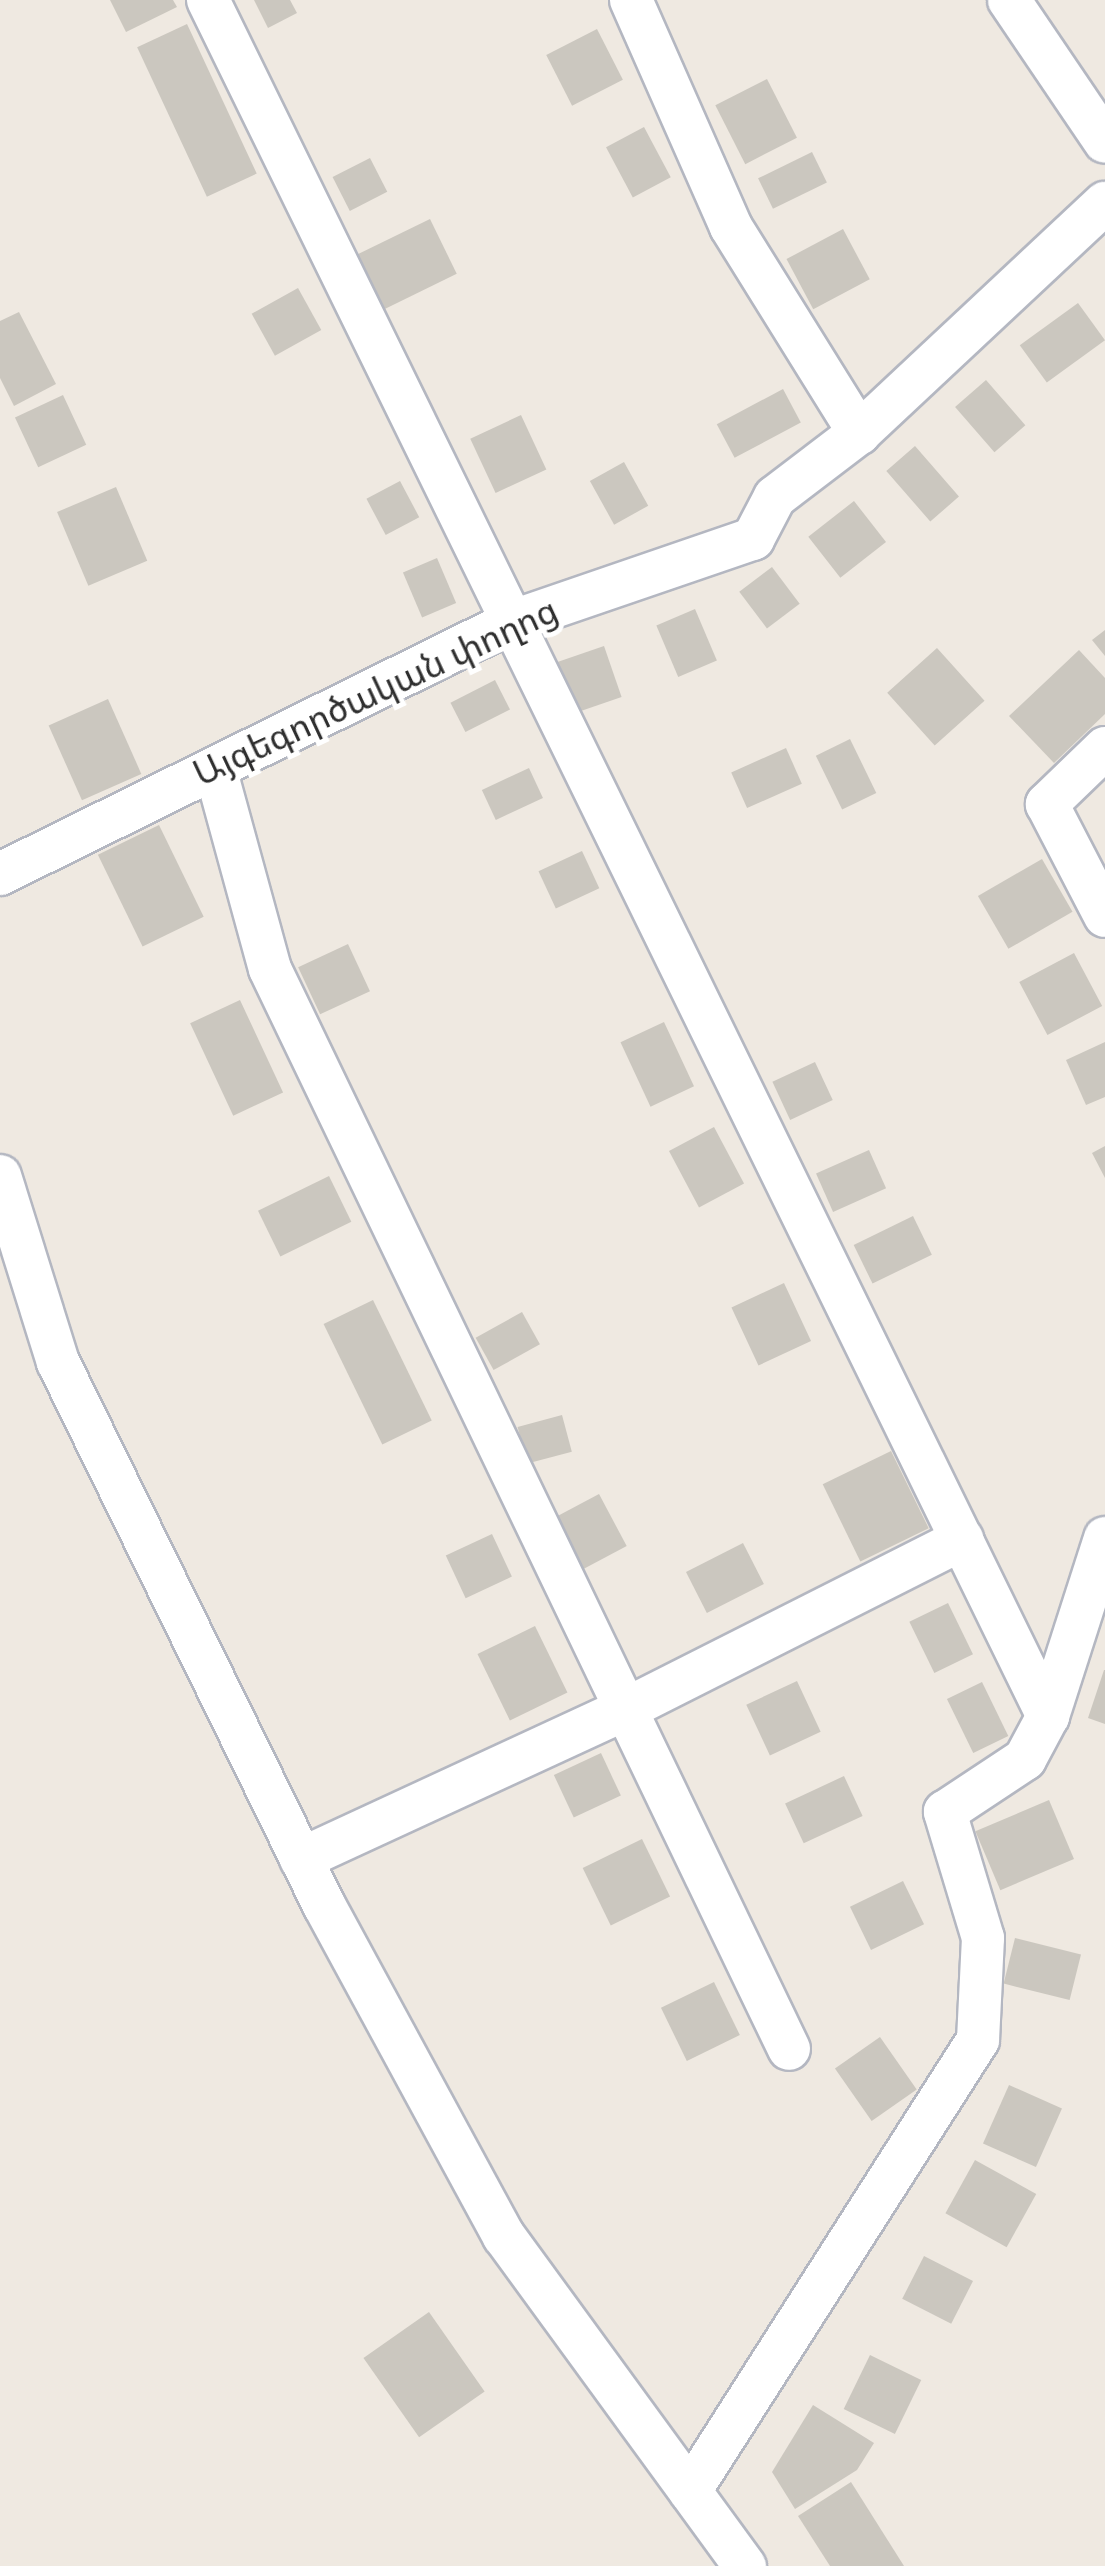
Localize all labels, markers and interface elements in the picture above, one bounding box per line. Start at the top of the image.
street label: Այգեգործական փողոց [187,590,565,796]

